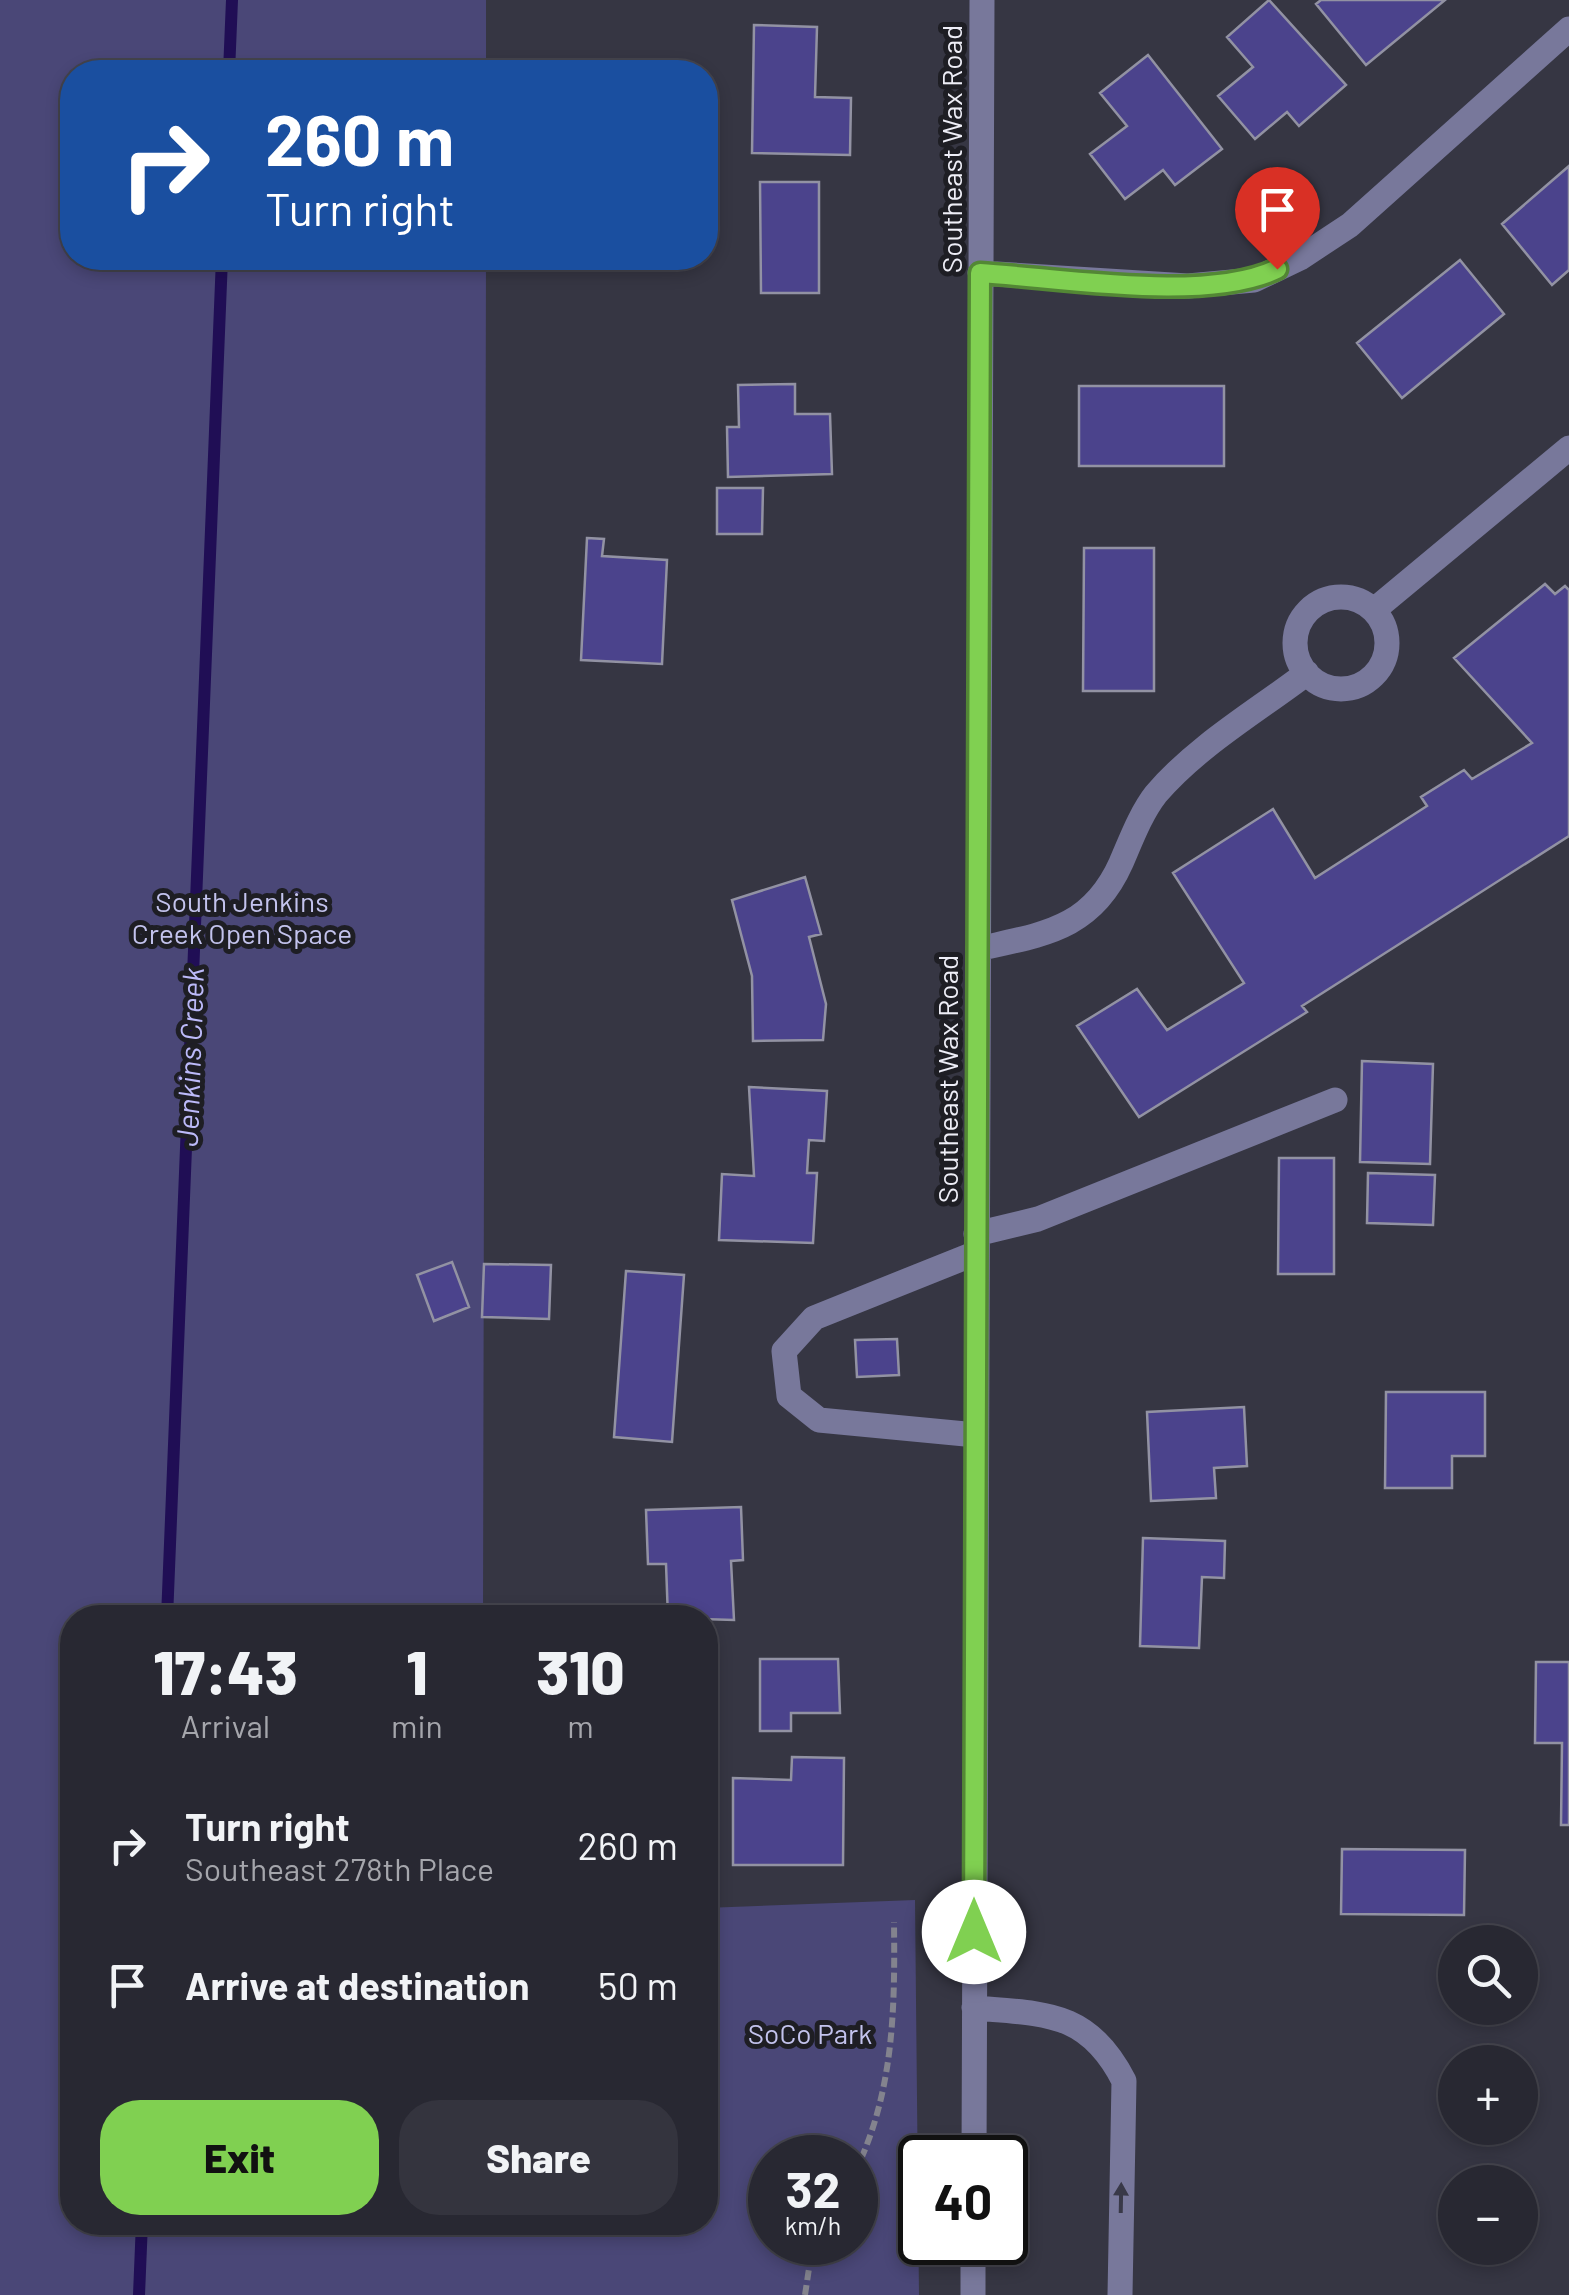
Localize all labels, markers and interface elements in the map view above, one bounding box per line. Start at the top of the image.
street label: Southeast Wax Road [934,25,968,273]
text: 260 m [265,96,454,180]
icon: right [100,100,230,230]
pin [1235,167,1320,270]
text: Turn right [265,181,455,235]
icon: arrive [1250,182,1305,237]
park label: South Jenkins Creek Open Space [132,884,352,950]
street label: Southeast Wax Road [930,955,964,1203]
water label: Jenkins Creek [168,966,210,1147]
text: 17:43 [153,1635,298,1707]
text: 1 [406,1635,428,1707]
text: 310 [536,1635,625,1707]
text: Arrival [181,1706,270,1744]
text: min [391,1706,443,1744]
text: m [567,1706,594,1744]
text: Turn right [185,1803,350,1849]
icon: right [100,1818,155,1873]
text: 260 m [578,1822,678,1868]
text: Southeast 278th Place [185,1849,494,1887]
position arrow [922,1880,1026,1984]
map controls [1438,1925,1538,2265]
button: search [1438,1925,1538,2025]
icon: arrive [100,1958,155,2013]
text: Arrive at destination [185,1962,530,2008]
text: 50 m [598,1962,678,2008]
park label: SoCo Park [748,2016,872,2050]
button: + [1438,2045,1538,2145]
button: Exit [100,2100,379,2215]
button: Share [399,2100,678,2215]
speed limit sign: 40 [898,2135,1028,2265]
text: 32 [785,2158,840,2218]
button: − [1438,2165,1538,2265]
one-way arrow [1114,2181,1130,2213]
text: km/h [785,2210,841,2240]

